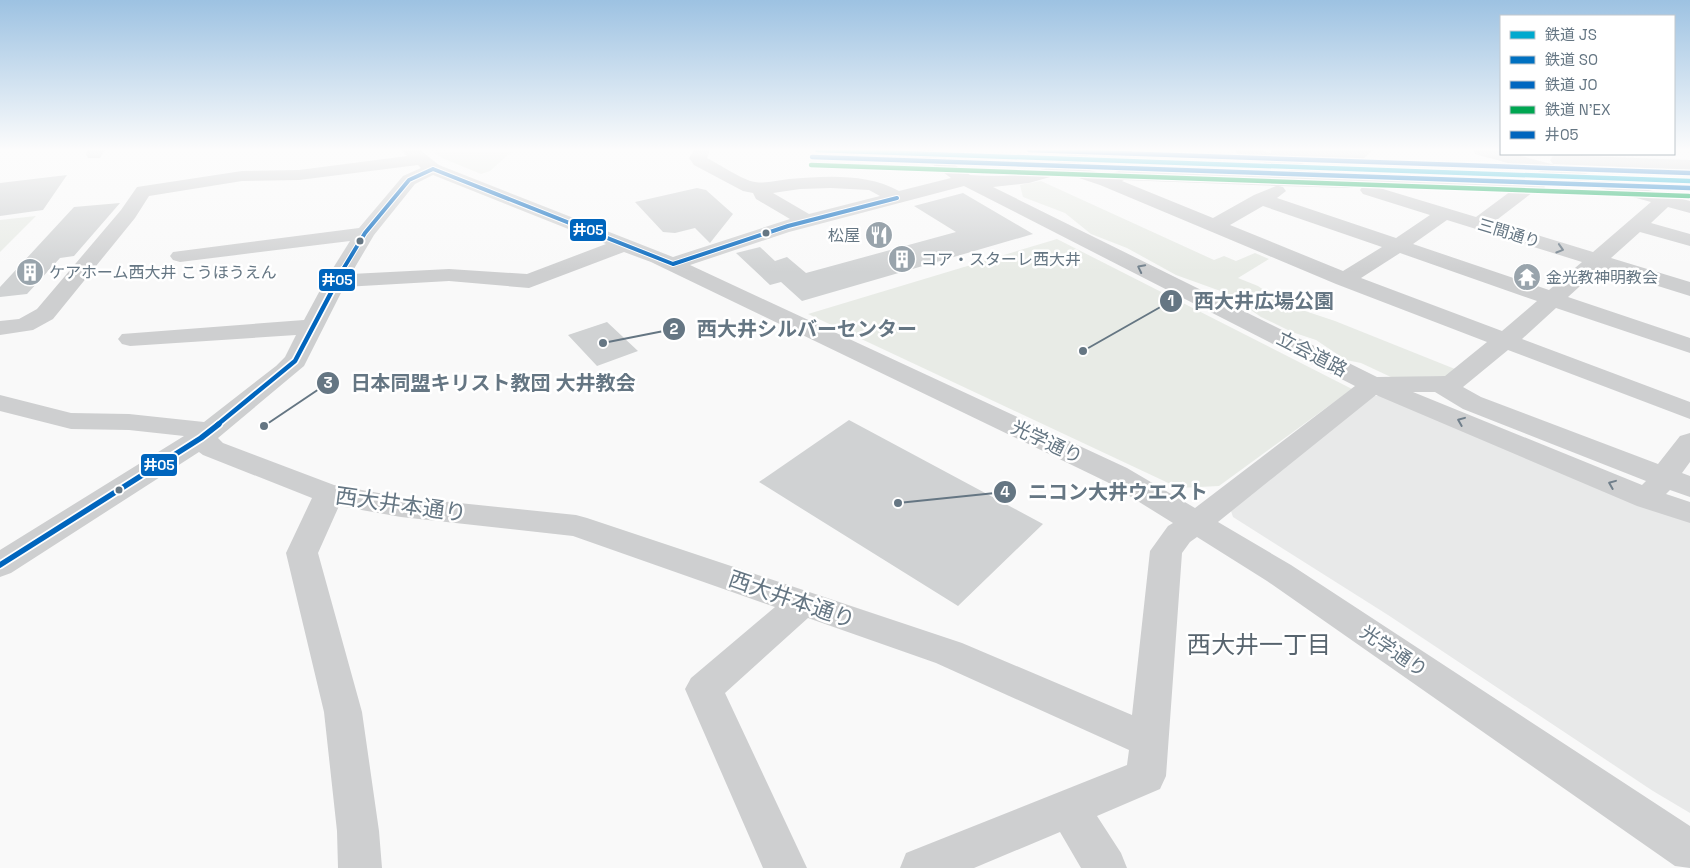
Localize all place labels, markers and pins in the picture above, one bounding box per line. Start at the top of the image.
restaurant icon: 松屋 [864,220,894,250]
place label: 松屋 [828,225,860,246]
unlabelled marker [761,228,771,238]
unlabelled marker [355,236,365,246]
building icon: コア・スターレ西大井 [887,244,917,274]
place label: コア・スターレ西大井 [921,249,1081,270]
building icon: ケアホーム西大井 こうほうえん [15,257,45,287]
place label: ケアホーム西大井 こうほうえん [49,262,277,283]
temple icon: 金光教神明教会 [1512,262,1542,292]
place label: 金光教神明教会 [1546,267,1658,288]
callout: 西大井広場公園 [1159,283,1344,318]
callout: 西大井シルバーセンター [662,311,927,346]
callout: 日本同盟キリスト教団 大井教会 [316,365,646,400]
callout: ニコン大井ウエスト [993,474,1218,509]
unlabelled marker [114,485,124,495]

